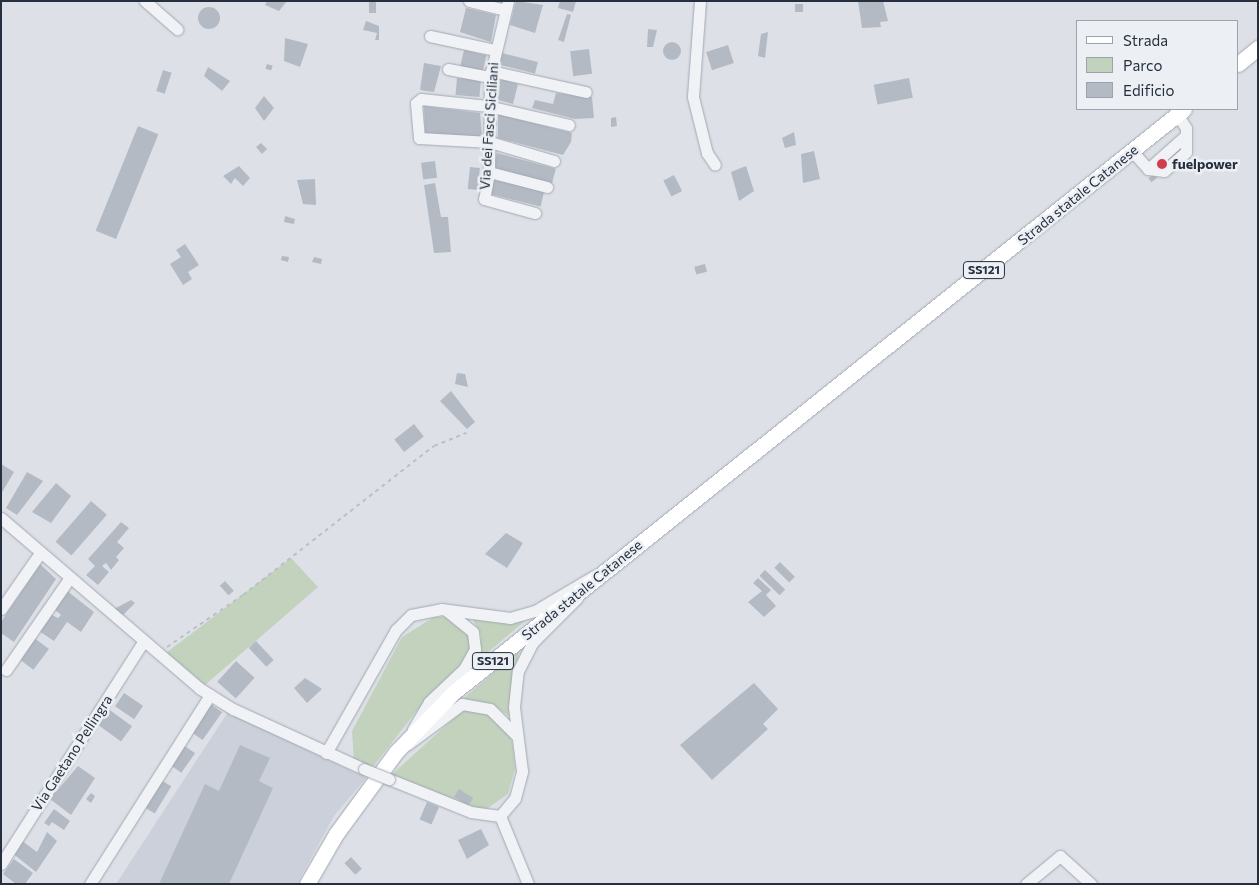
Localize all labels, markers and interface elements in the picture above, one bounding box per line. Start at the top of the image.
legend [1076,20,1239,110]
text: Strada [1123,31,1168,49]
text: Parco [1123,56,1162,74]
street label: Via dei Fasci Siciliani [476,62,502,190]
text: Edificio [1123,81,1174,99]
street label: Strada statale Catanese [1014,141,1142,249]
place label: fuelpower [1172,156,1238,172]
marker: fuelpower [1156,158,1168,170]
road number: SS121 [963,260,1005,280]
street label: Strada statale Catanese [518,536,646,644]
road number: SS121 [472,651,514,670]
street label: Via Gaetano Pellingra [28,692,116,814]

